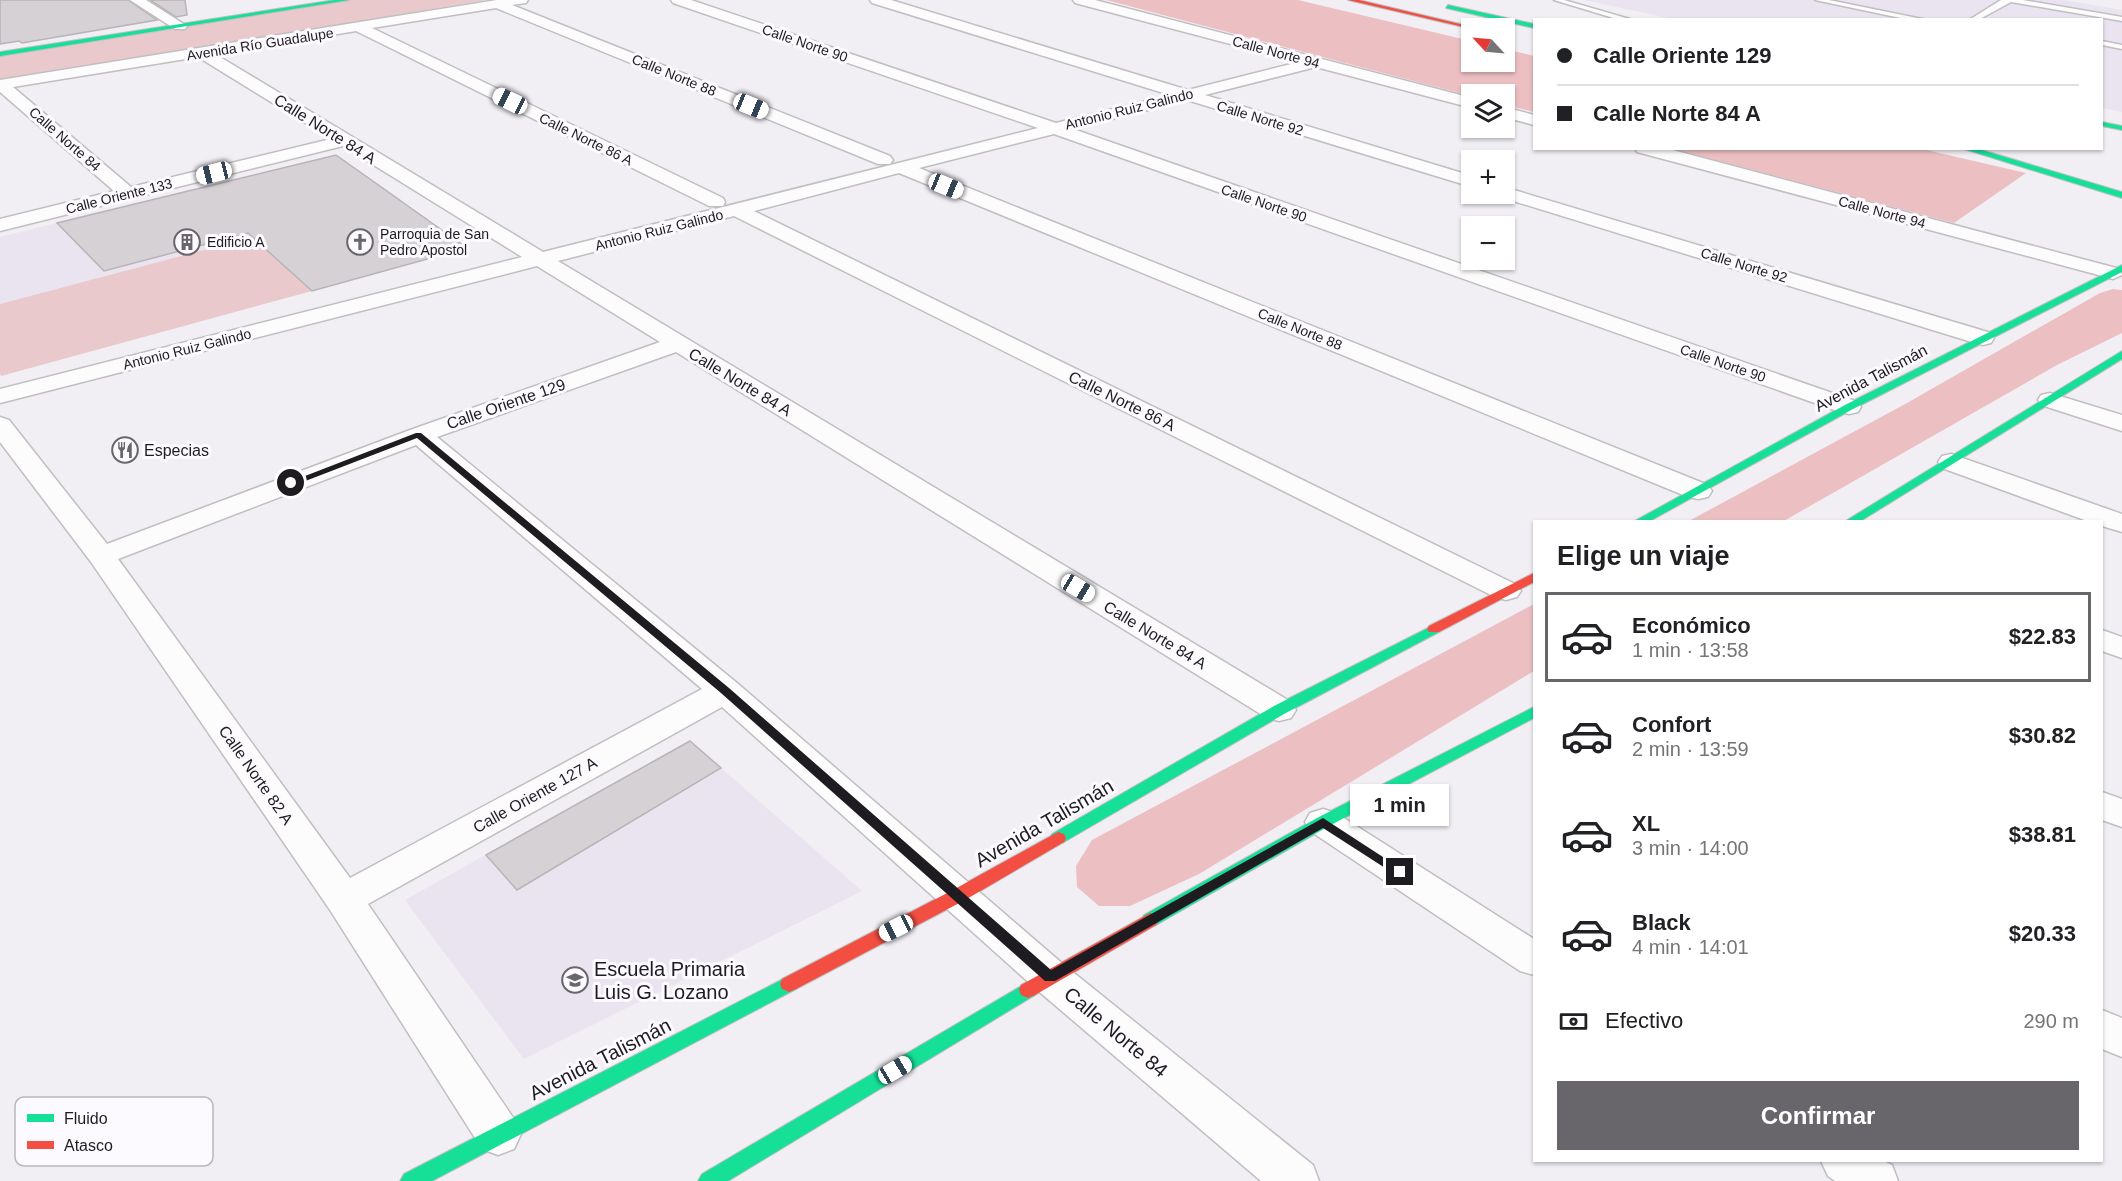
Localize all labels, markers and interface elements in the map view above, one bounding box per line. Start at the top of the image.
north arrow [1461,18,1515,72]
map controls [1461,18,1515,270]
street label: Calle Norte 90 [760,21,850,65]
street label: Avenida Río Guadalupe [185,24,335,64]
street label: Calle Norte 94 [1231,33,1321,71]
text: Calle Oriente 129 [1593,43,1772,68]
street label: Calle Norte 88 [630,51,719,99]
button: layers [1461,84,1515,138]
car [490,85,530,117]
street label: Antonio Ruiz Galindo [1063,85,1195,133]
street label: Calle Norte 84 A [271,91,379,167]
car [731,91,771,121]
street label: Calle Norte 92 [1215,97,1305,139]
text: Calle Norte 84 A [1593,101,1761,126]
street label: Calle Norte 84 [26,104,104,175]
street label: Calle Norte 86 A [537,109,636,169]
button: + [1461,150,1515,204]
car [194,160,234,186]
car [926,171,966,201]
street label: Calle Oriente 133 [64,175,174,217]
street label: Calle Norte 90 [1219,181,1309,225]
street label: Calle Norte 94 [1837,193,1927,231]
street label: Antonio Ruiz Galindo [593,206,725,254]
button: − [1461,216,1515,270]
place label: Parroquia de San Pedro Apostol [380,226,489,258]
building icon: Edificio A [172,227,202,257]
church icon: Parroquia de San Pedro Apostol [345,227,375,257]
place label: Edificio A [207,234,265,250]
street label: Calle Norte 92 [1699,244,1789,286]
street label: Calle Norte 88 [1256,305,1345,353]
street label: Antonio Ruiz Galindo [121,325,253,373]
street label: Calle Norte 90 [1678,341,1768,385]
street label: Avenida Talismán [1812,341,1930,415]
street label: Calle Norte 84 A [686,345,795,419]
street label: Calle Norte 86 A [1066,368,1178,434]
street label: Calle Oriente 129 [444,376,568,432]
restaurant icon: Especias [110,435,140,465]
place label: Especias [144,442,209,459]
route start [277,469,304,496]
text: Elige un viaje [1557,541,1730,571]
car [1058,571,1098,605]
street label: Calle Norte 84 A [1101,598,1210,672]
icon: car [1560,610,1614,664]
text: Económico [1632,613,1751,638]
text: $22.83 [2009,624,2076,649]
text: 1 min · 13:58 [1632,639,1749,661]
icon: car [1560,709,1614,763]
text: Confort [1632,712,1711,737]
street label: Calle Norte 82 A [216,722,297,828]
text: $30.82 [2009,723,2076,748]
text: 2 min · 13:59 [1632,738,1749,760]
street label: Calle Oriente 127 A [470,754,600,836]
street label: Avenida Talismán [971,774,1117,872]
callout: 1 min [1350,785,1450,827]
text: 1 min [1373,794,1426,816]
icon: car [1560,808,1614,862]
text: XL [1632,811,1660,836]
text: $38.81 [2009,822,2076,847]
text: 3 min · 14:00 [1632,837,1749,859]
route end [1386,858,1413,885]
icon: car [1560,907,1614,961]
text: Black [1632,910,1691,935]
car [876,912,916,944]
text: $20.33 [2009,921,2076,946]
text: 4 min · 14:01 [1632,936,1749,958]
place label: Escuela Primaria Luis G. Lozano [594,958,746,1003]
school or university icon: Escuela Primaria Luis G. Lozano [560,965,590,995]
street label: Calle Norte 84 [1060,982,1172,1082]
icon: cash [1557,1005,1590,1038]
text: Efectivo [1605,1008,1683,1033]
text: 290 m [2023,1010,2079,1032]
street label: Avenida Talismán [525,1014,675,1104]
car [875,1053,915,1087]
button: Confirmar [1557,1081,2079,1150]
legend [15,1097,213,1166]
text: Fluido [64,1110,108,1127]
text: Atasco [64,1137,113,1154]

